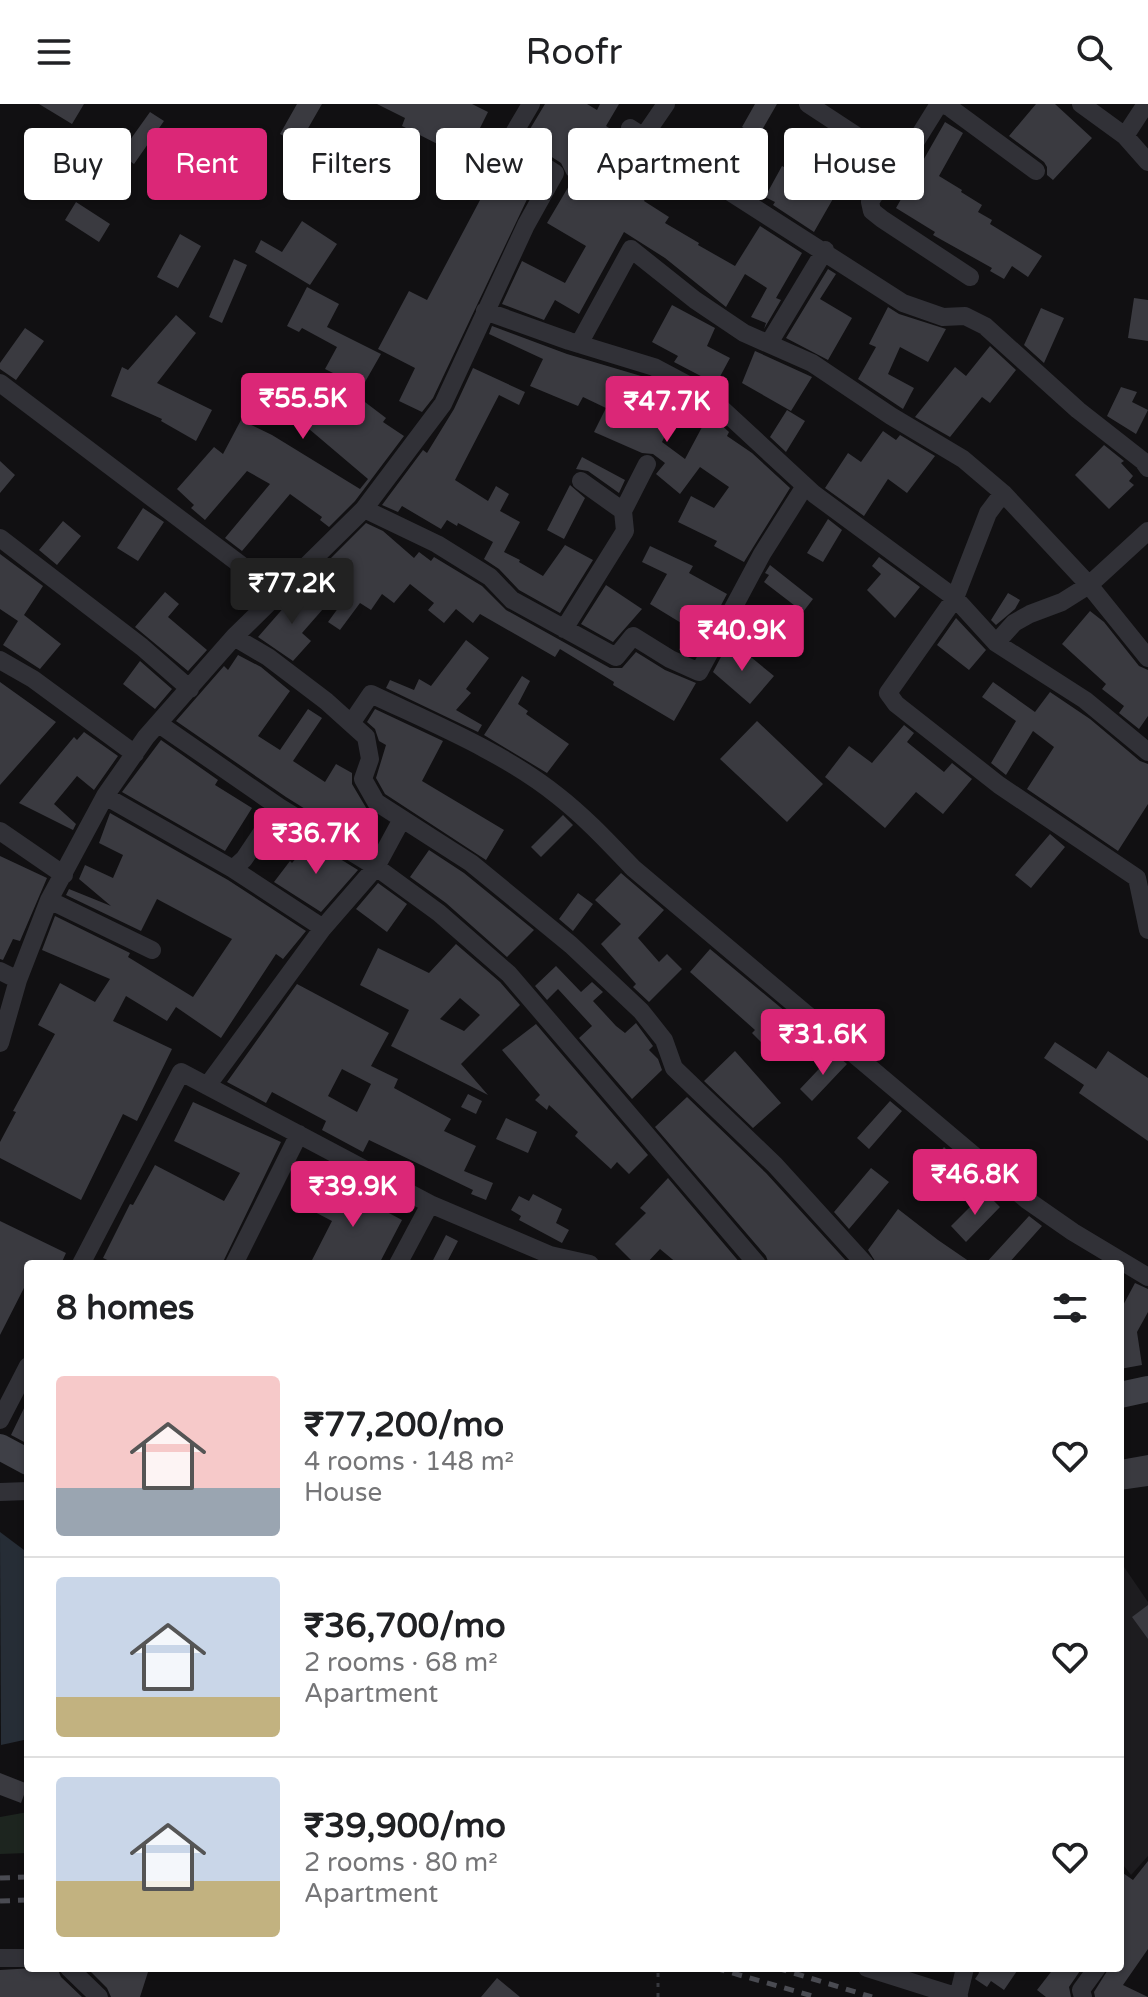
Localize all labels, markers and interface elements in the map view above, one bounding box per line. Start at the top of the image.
icon: menu [32,30,76,74]
icon: search [1072,30,1116,74]
text: Roofr [526,31,622,74]
chip: Buy [24,128,131,200]
chip: Rent [147,128,267,200]
chip: Filters [283,128,420,200]
chip: New [436,128,552,200]
chip: Apartment [568,128,768,200]
chip: House [784,128,924,200]
pin: ₹55.5K [238,373,368,441]
pin: ₹47.7K [602,376,732,444]
text: ₹55.5K [259,383,347,414]
text: ₹47.7K [624,386,710,417]
pin: ₹77.2K [227,558,357,626]
text: ₹77.2K [248,568,336,599]
pin: ₹40.9K [677,605,807,673]
text: ₹40.9K [698,615,786,646]
pin: ₹36.7K [251,808,381,876]
text: ₹36.7K [272,818,360,849]
pin: ₹31.6K [758,1009,888,1077]
text: ₹31.6K [779,1019,867,1050]
pin: ₹46.8K [910,1149,1040,1217]
text: ₹46.8K [931,1159,1019,1190]
pin: ₹39.9K [288,1161,418,1229]
text: ₹39.9K [309,1171,397,1202]
icon: filters [1048,1286,1092,1330]
text: 8 homes [56,1288,194,1329]
text: ₹77,200/mo [304,1405,504,1446]
icon: home [120,1408,216,1504]
icon: heart [1048,1434,1092,1478]
text: 4 rooms · 148 m² [304,1446,514,1477]
text: House [304,1477,382,1508]
text: ₹36,700/mo [304,1606,506,1647]
icon: home [120,1609,216,1705]
icon: heart [1048,1635,1092,1679]
text: 2 rooms · 68 m² [304,1647,498,1678]
text: Apartment [304,1678,438,1709]
text: ₹39,900/mo [304,1806,506,1847]
icon: home [120,1809,216,1905]
icon: heart [1048,1835,1092,1879]
text: 2 rooms · 80 m² [304,1847,498,1878]
text: Apartment [304,1878,438,1909]

